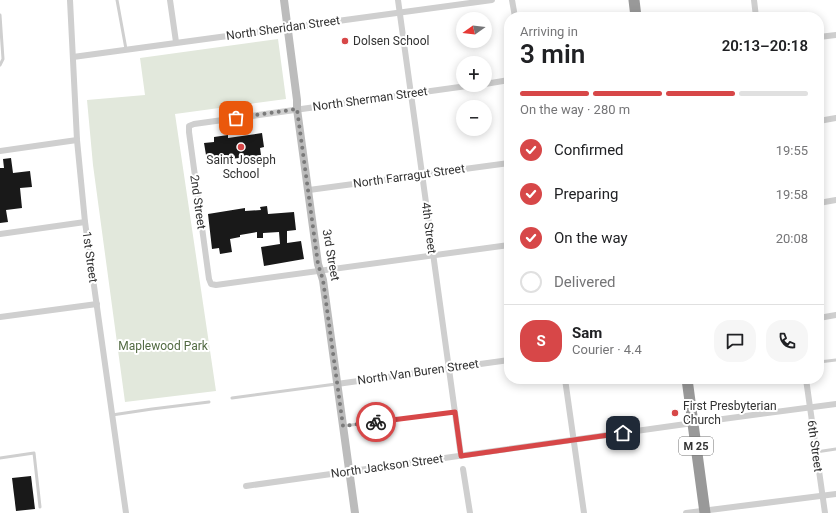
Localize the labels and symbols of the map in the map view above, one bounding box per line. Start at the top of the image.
north arrow [456,12,492,48]
street label: North Sheridan Street [225,13,341,43]
place label: Dolsen School [353,34,429,48]
marker: Dolsen School [340,36,350,46]
street label: North Sherman Street [312,84,428,114]
pin [219,101,253,135]
marker: Saint Joseph School [236,142,246,152]
place label: Saint Joseph School [206,153,276,181]
street label: North Farragut Street [352,161,466,191]
street label: 2nd Street [187,174,209,230]
street label: 4th Street [419,201,439,255]
street label: 3rd Street [320,228,342,282]
street label: 1st Street [79,231,101,284]
park label: Maplewood Park [118,339,209,353]
street label: North Van Buren Street [356,357,480,387]
place label: First Presbyterian Church [683,399,777,427]
courier [356,402,396,442]
marker: First Presbyterian Church [670,408,680,418]
pin [606,416,640,450]
street label: 6th Street [804,419,826,473]
road number: M 25 [679,437,713,455]
street label: North Jackson Street [330,451,444,481]

